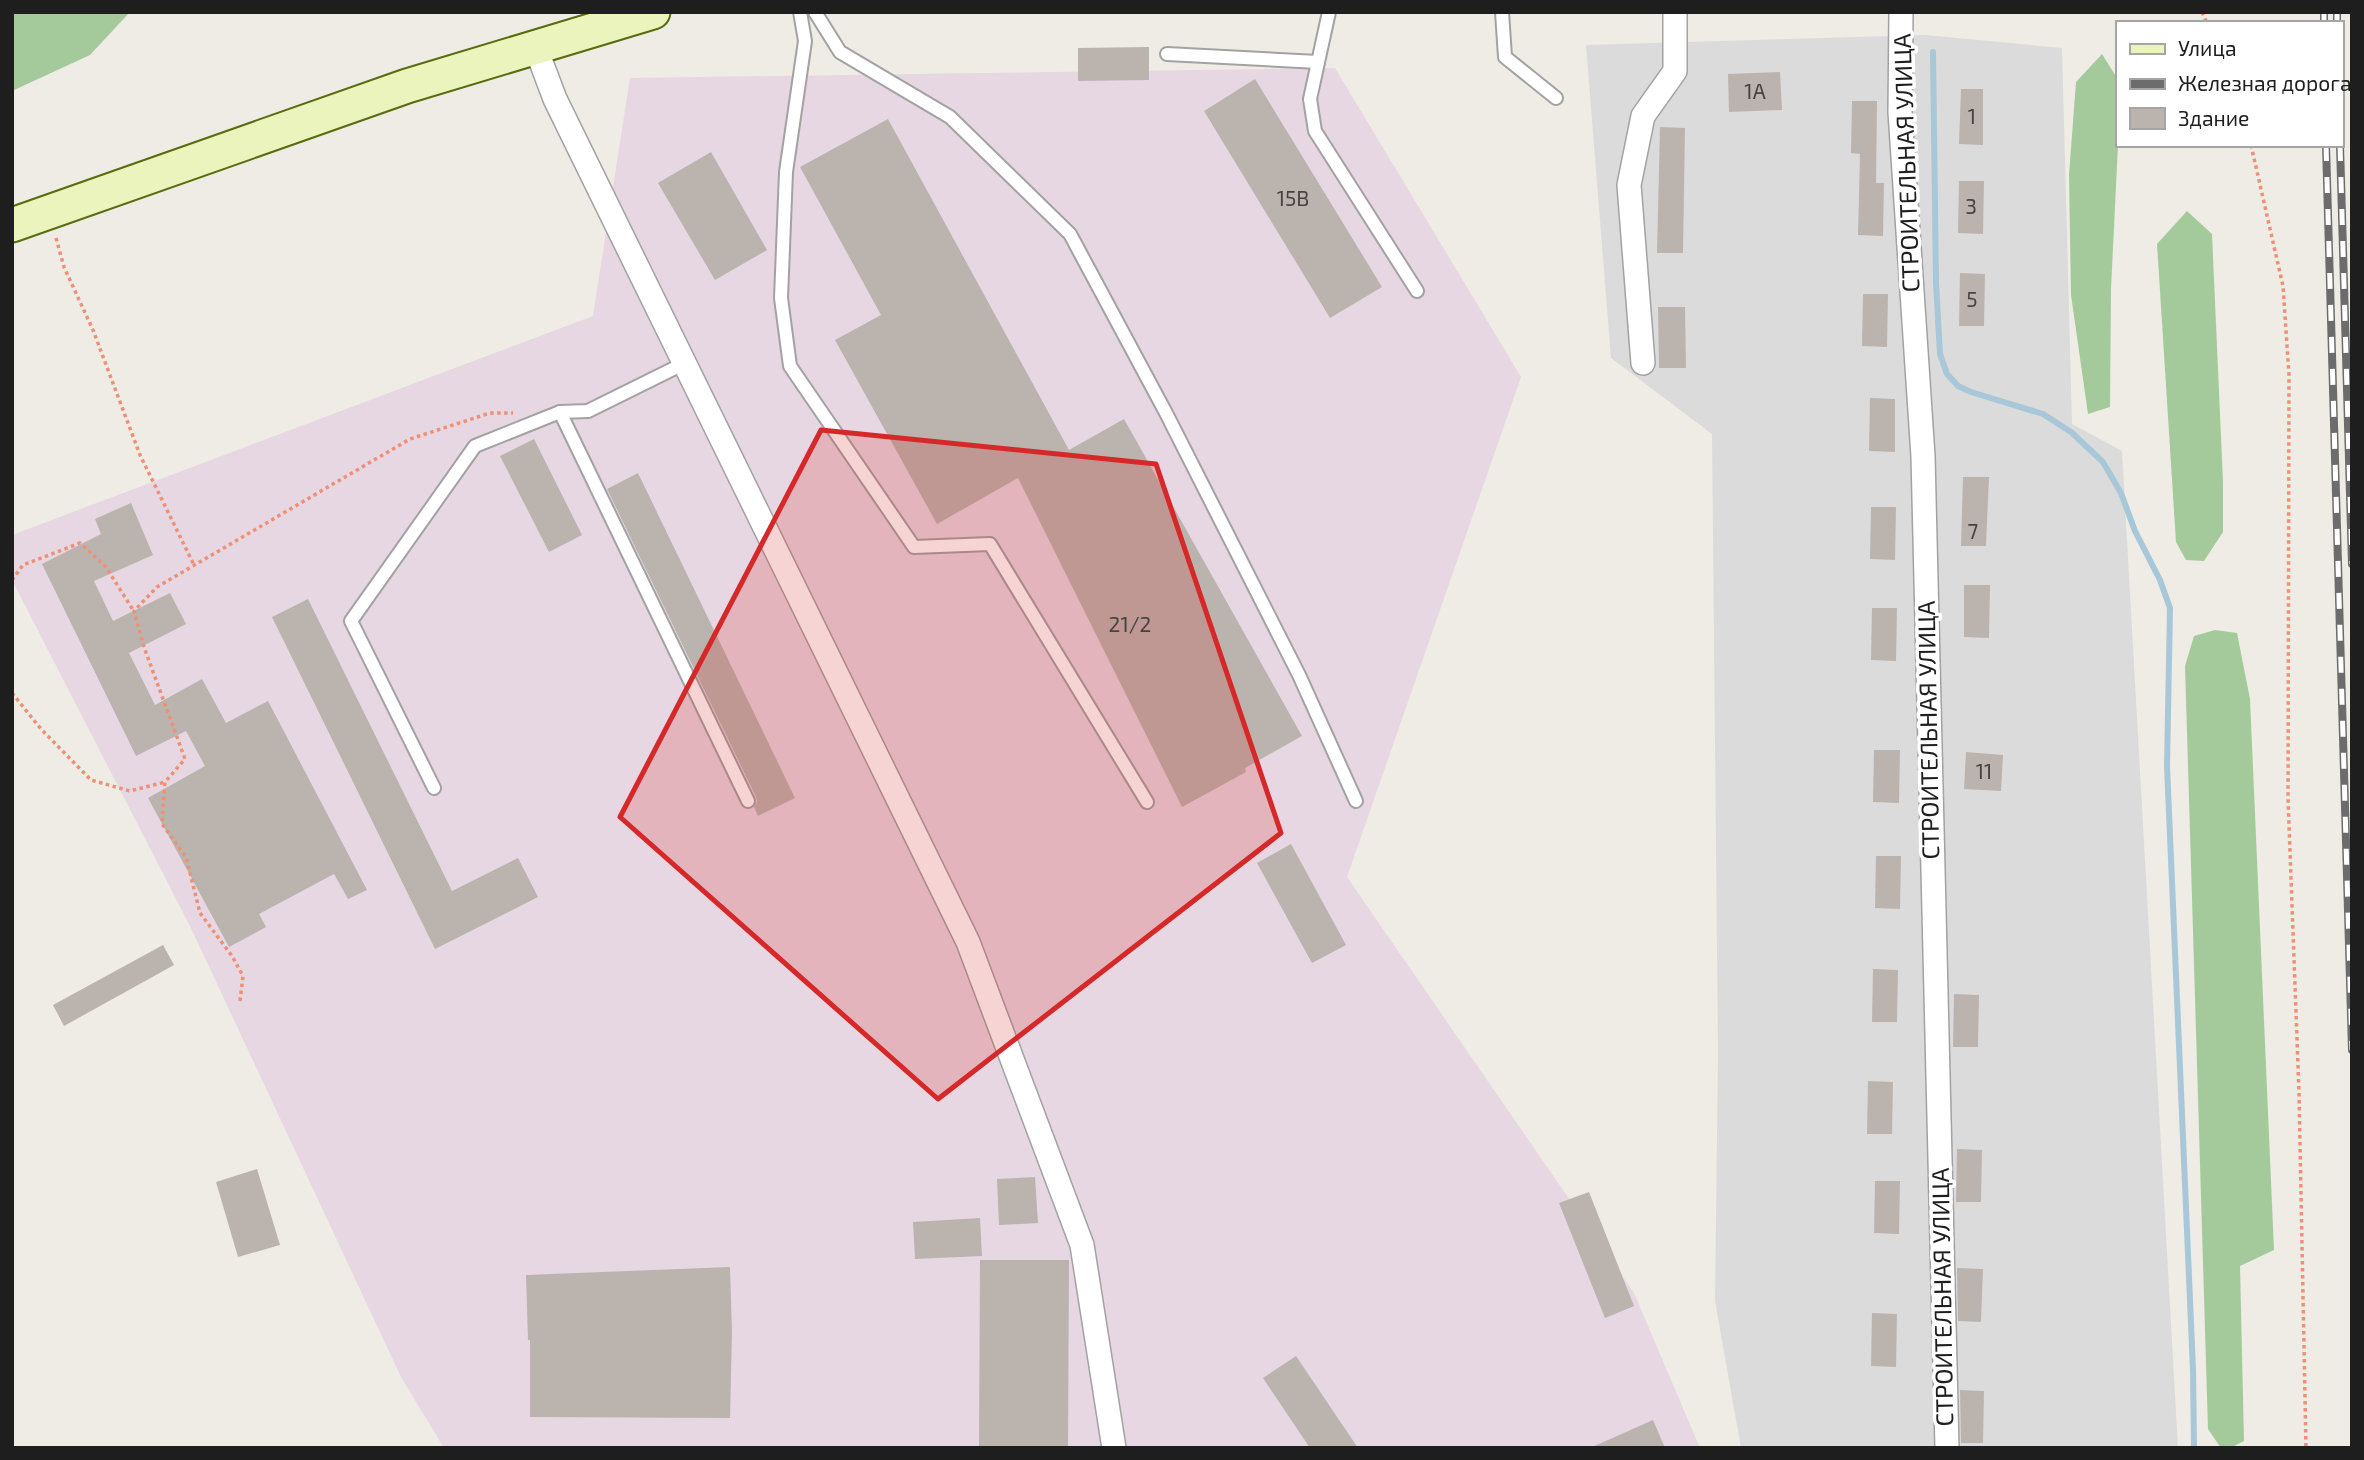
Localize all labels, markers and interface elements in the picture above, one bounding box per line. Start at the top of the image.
legend [2116,21,2343,147]
street label: СТРОИТЕЛЬНАЯ УЛИЦА [1886,33,1925,293]
text: Улица [2178,35,2237,60]
text: Железная дорога [2178,70,2351,95]
house number: 1А [1744,78,1766,103]
house number: 1 [1968,103,1976,128]
text: Здание [2178,105,2249,130]
house number: 15В [1277,185,1309,210]
house number: 3 [1965,193,1977,218]
house number: 5 [1966,286,1978,311]
house number: 7 [1968,518,1979,543]
street label: СТРОИТЕЛЬНАЯ УЛИЦА [1911,600,1944,860]
house number: 21/2 [1109,611,1151,636]
house number: 11 [1976,758,1992,783]
street label: СТРОИТЕЛЬНАЯ УЛИЦА [1925,1167,1958,1427]

